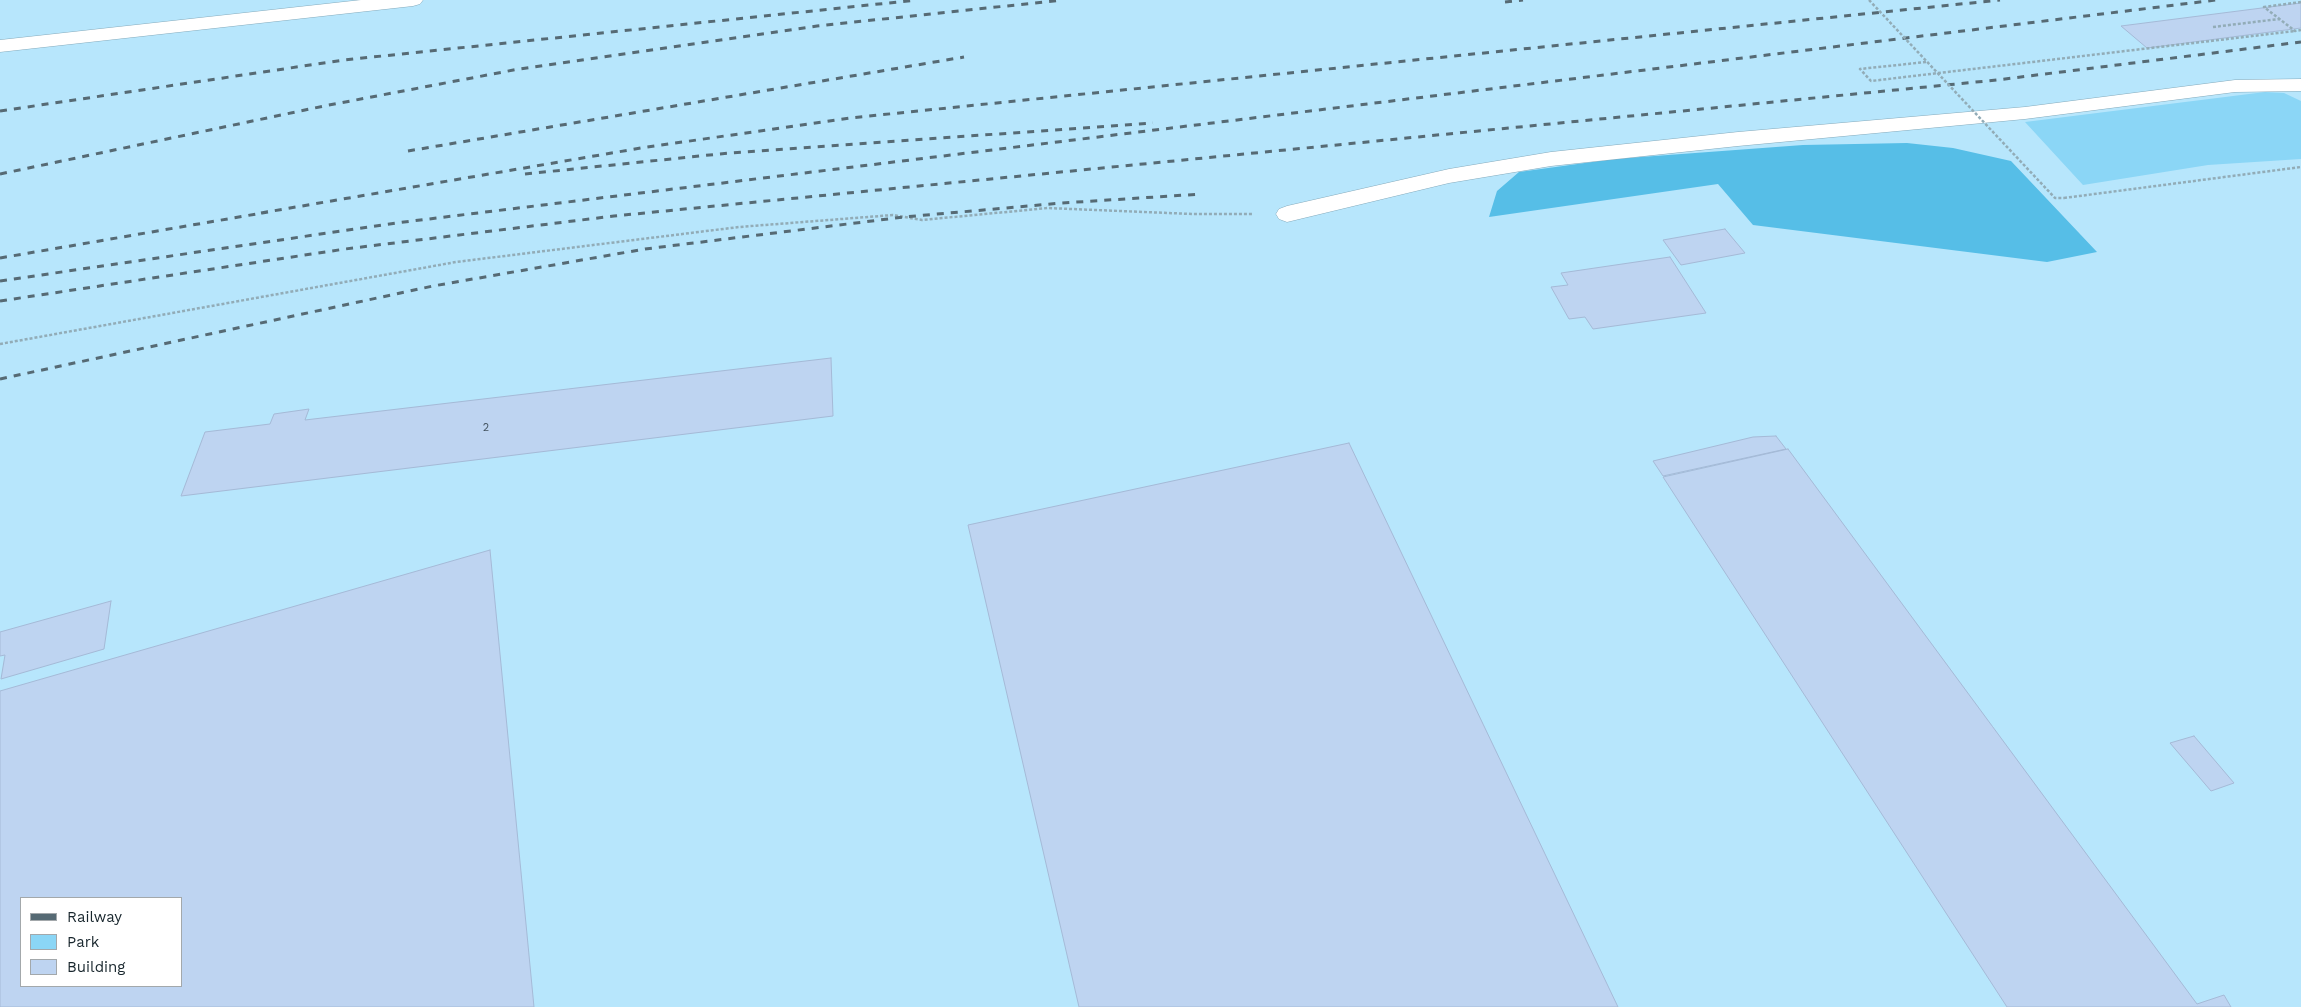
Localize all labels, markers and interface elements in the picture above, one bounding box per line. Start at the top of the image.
house number: 2 [483,421,489,435]
legend [20,897,182,987]
text: Railway [67,908,122,926]
text: Park [67,933,99,951]
text: Building [67,958,125,976]

